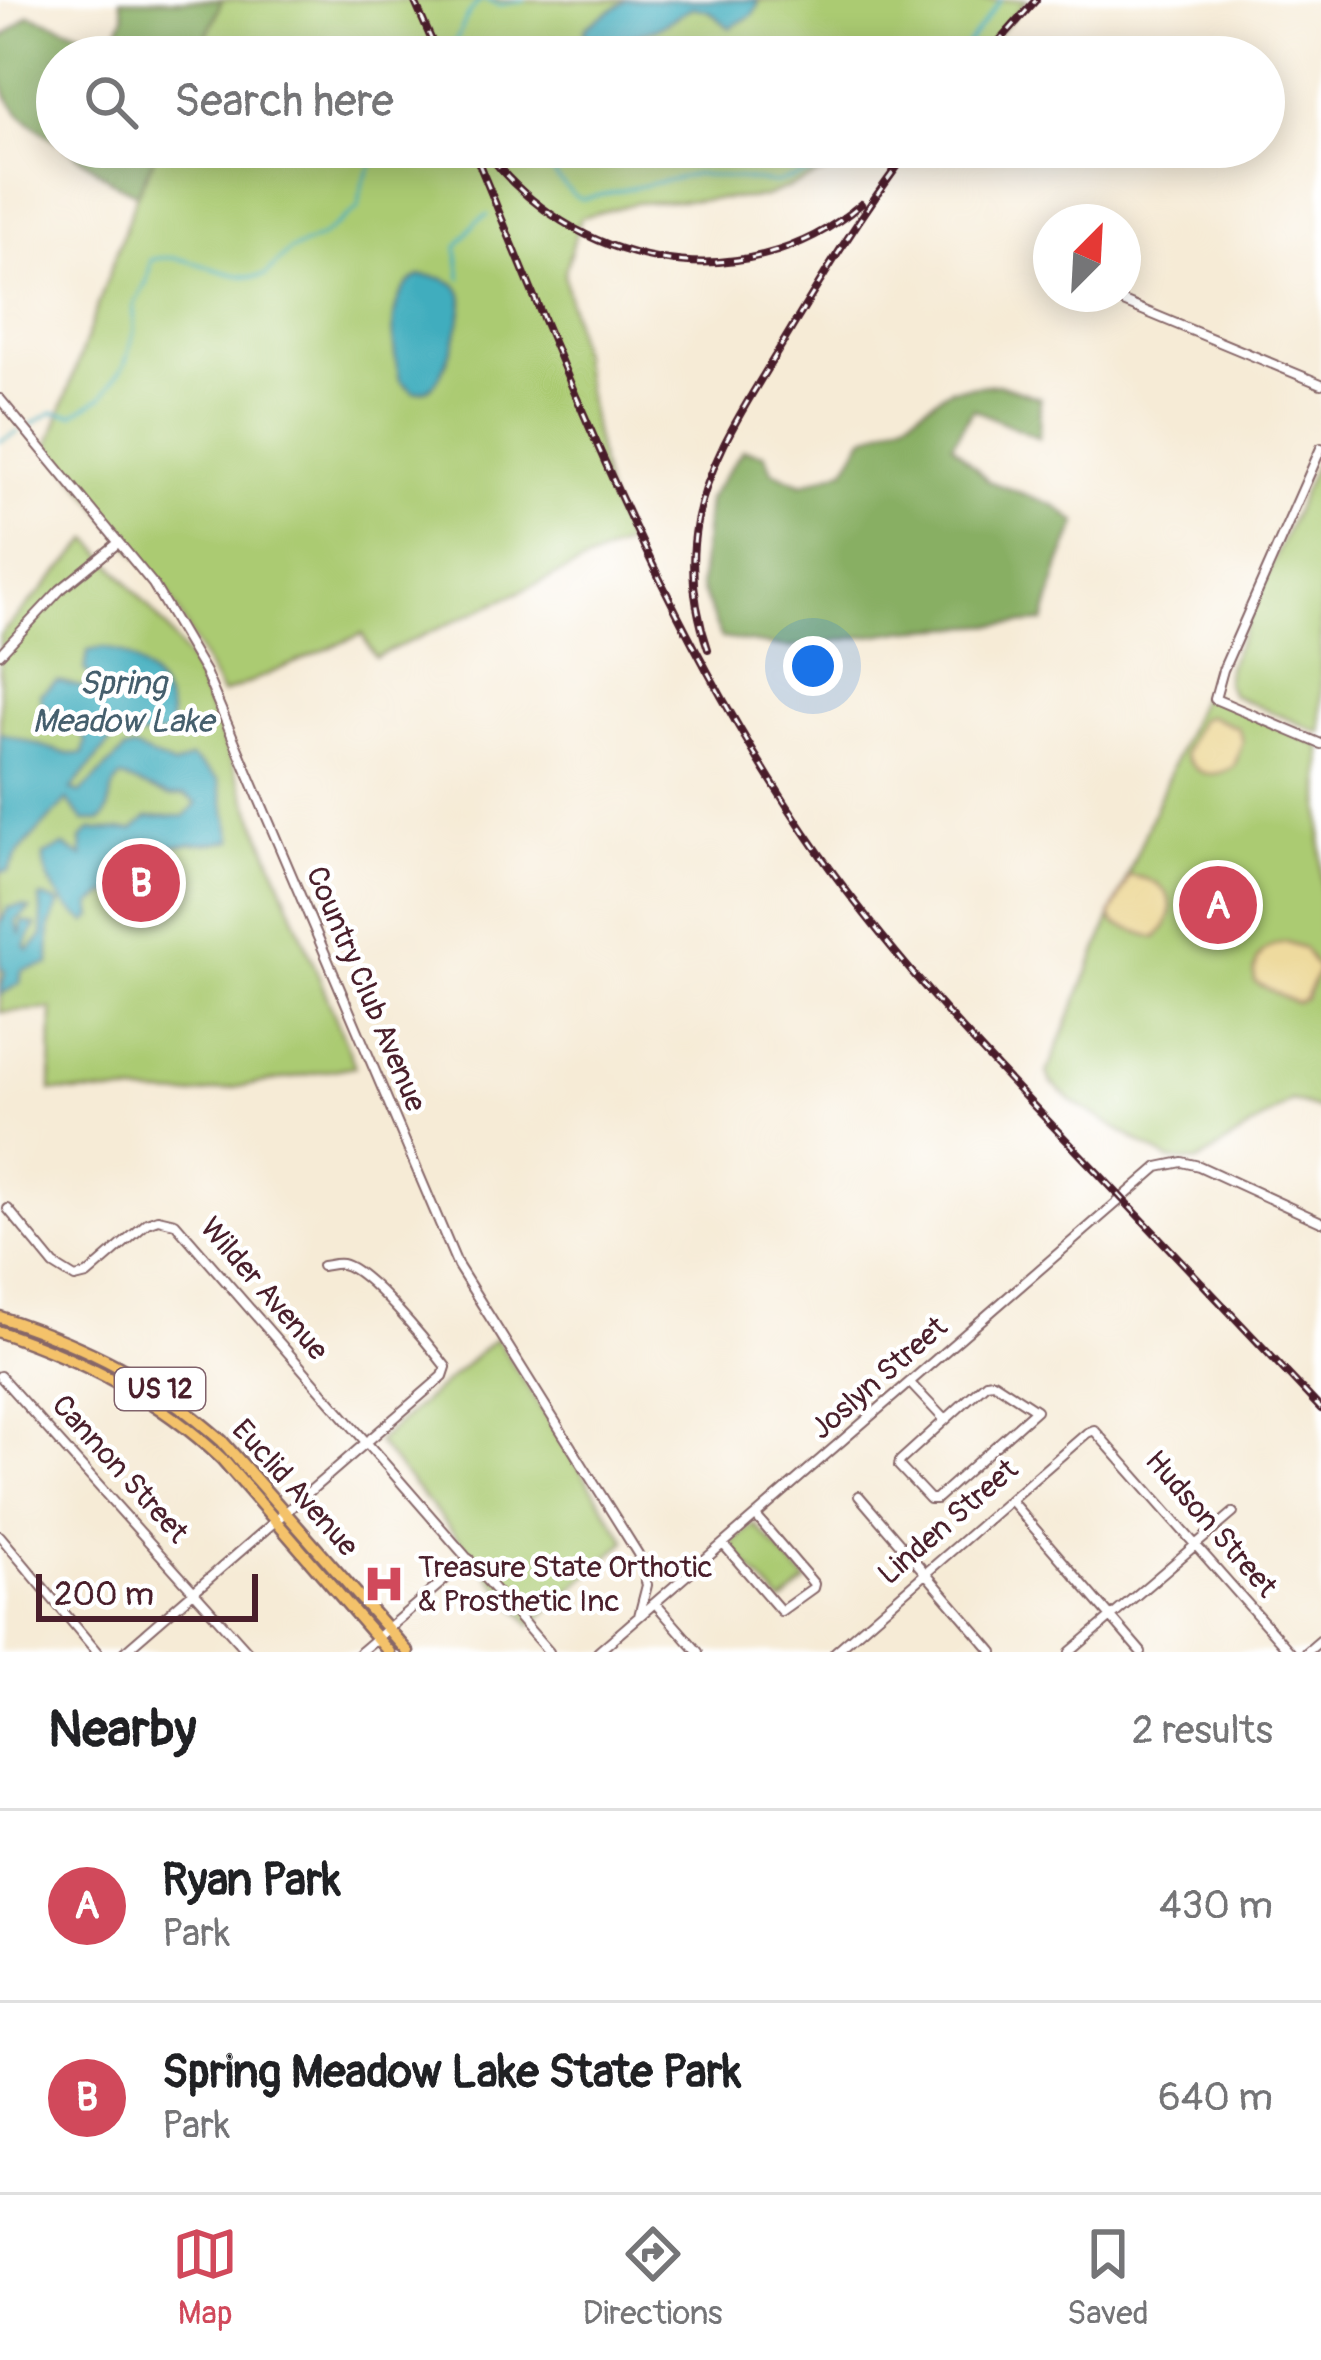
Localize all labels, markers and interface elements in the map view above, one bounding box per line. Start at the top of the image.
search box [36,36,1285,168]
icon: search [78,69,144,135]
text: Search here [174,74,394,130]
north arrow [1033,204,1141,312]
your location [783,636,843,696]
water label: Spring Meadow Lake [32,663,217,742]
pin: B [102,838,180,928]
pin: A [1179,860,1257,950]
street label: Country Club Avenue [298,861,434,1117]
street label: Wilder Avenue [192,1210,336,1368]
street label: Joslyn Street [803,1308,955,1447]
road number: US 12 [115,1368,205,1410]
street label: Cannon Street [44,1387,197,1551]
street label: Euclid Avenue [224,1412,366,1564]
street label: Hudson Street [1137,1443,1286,1606]
street label: Linden Street [871,1451,1026,1593]
place label: Treasure State Orthotic & Prosthetic Inc [418,1549,713,1620]
hospital icon: Treasure State Orthotic & Prosthetic Inc [361,1561,407,1607]
scale bar [36,1568,258,1621]
text: 200 m [54,1574,154,1615]
text: Nearby [48,1698,196,1762]
text: 2 results [1132,1706,1273,1755]
text: Ryan Park [162,1853,341,1909]
text: A [74,1881,100,1930]
text: 430 m [1159,1881,1273,1930]
text: Park [162,1909,230,1958]
text: Spring Meadow Lake State Park [162,2045,741,2101]
text: B [76,2073,98,2122]
text: 640 m [1158,2073,1273,2122]
text: Park [162,2101,230,2150]
tab: Map [172,2221,238,2334]
tab: Directions [583,2221,723,2334]
tab: Saved [1067,2221,1149,2334]

